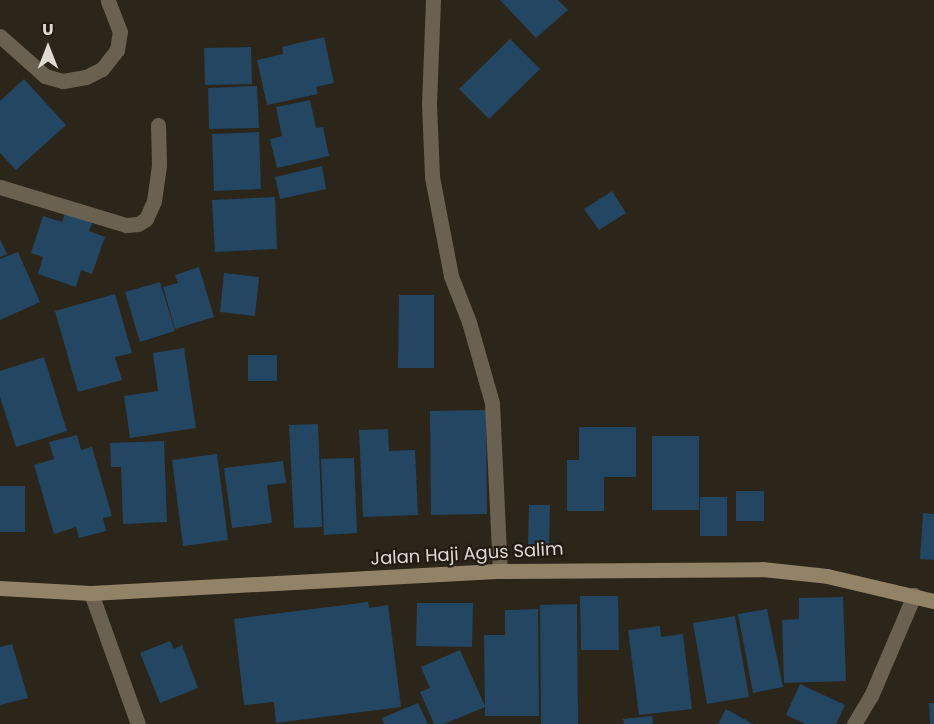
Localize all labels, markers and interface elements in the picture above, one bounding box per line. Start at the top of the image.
north arrow [18,18,78,78]
text: U [42,18,54,41]
street label: Jalan Haji Agus Salim [370,538,564,570]

